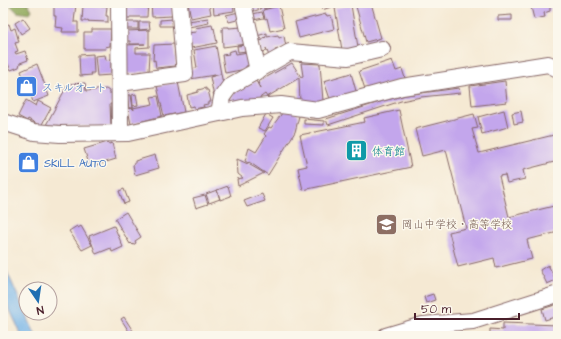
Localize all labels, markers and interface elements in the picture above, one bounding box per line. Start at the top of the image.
shop icon: スキルオート [13,74,39,100]
place label: スキルオート [42,80,107,95]
building icon: 体育館 [343,138,369,164]
place label: 体育館 [372,144,405,159]
shop icon: SKILL AUTO [15,150,41,176]
place label: SKILL AUTO [44,156,107,171]
school or university icon: 岡山中学校・高等学校 [373,211,399,237]
place label: 岡山中学校・高等学校 [402,217,512,232]
north arrow [18,281,58,321]
scale bar [415,295,519,321]
text: 50 m [421,301,452,318]
text: N [35,302,45,318]

